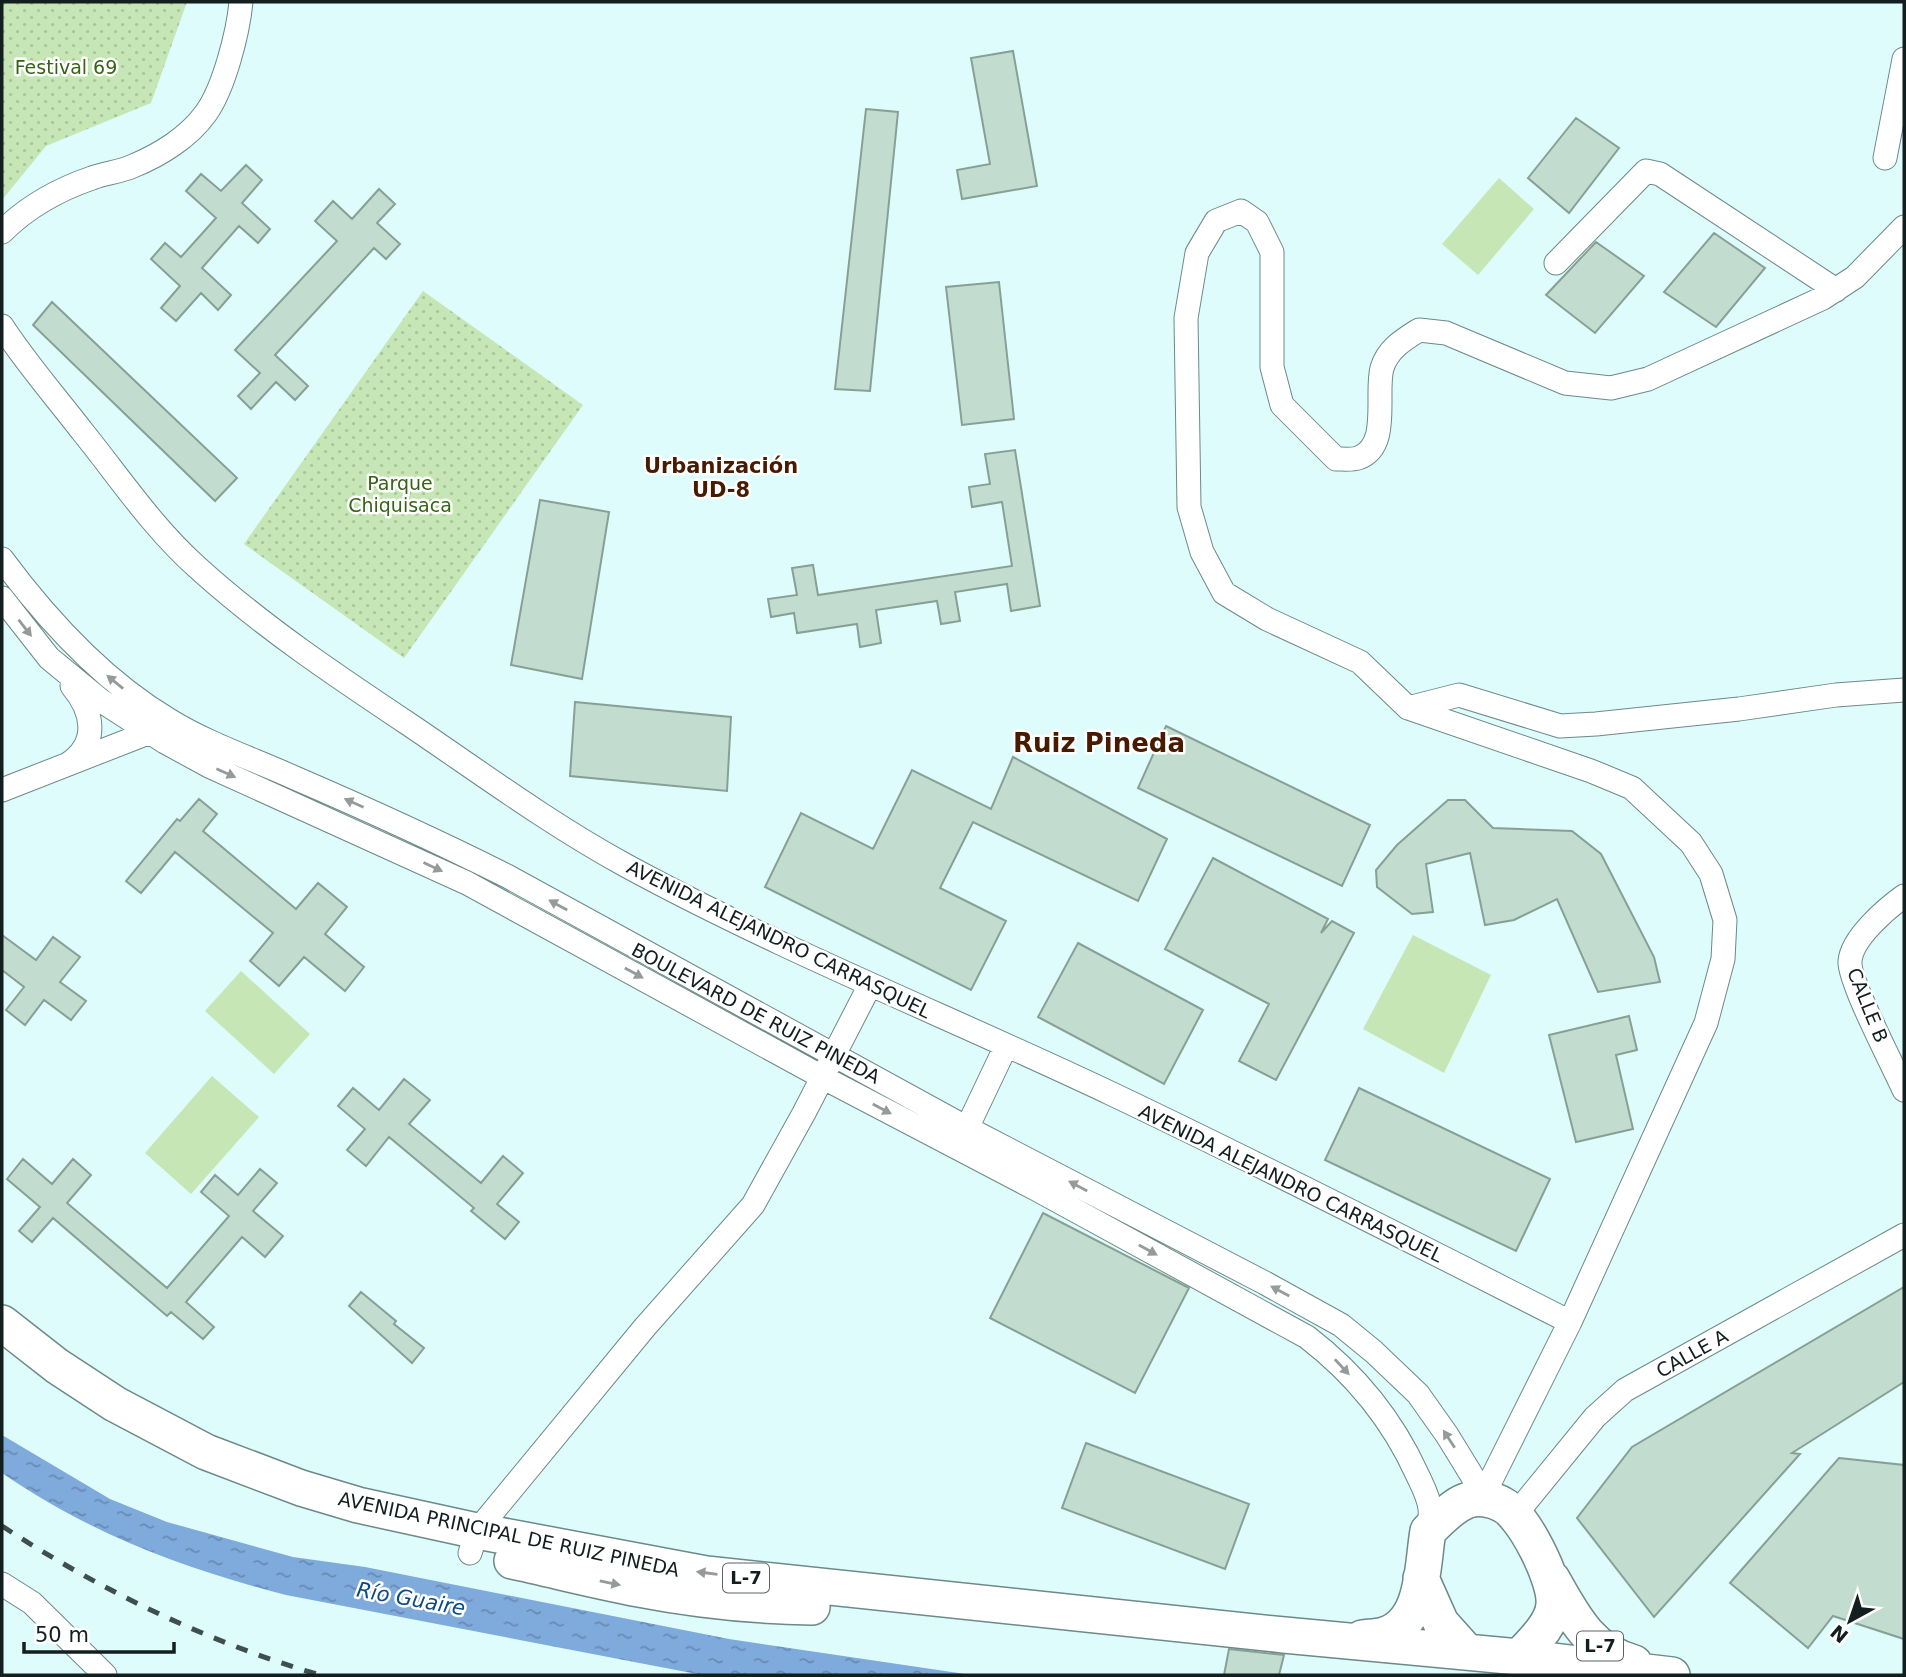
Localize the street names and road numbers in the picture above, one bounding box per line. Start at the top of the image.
street label: AVENIDA ALEJANDRO CARRASQUEL [624,856,935,1023]
street label: BOULEVARD DE RUIZ PINEDA [628,938,884,1088]
street label: CALLE B [1843,964,1893,1046]
street label: AVENIDA ALEJANDRO CARRASQUEL [1136,1100,1447,1267]
street label: CALLE A [1652,1324,1732,1382]
street label: AVENIDA PRINCIPAL DE RUIZ PINEDA [336,1487,682,1581]
road number: L-7 [723,1563,769,1592]
road number: L-7 [1577,1632,1623,1660]

